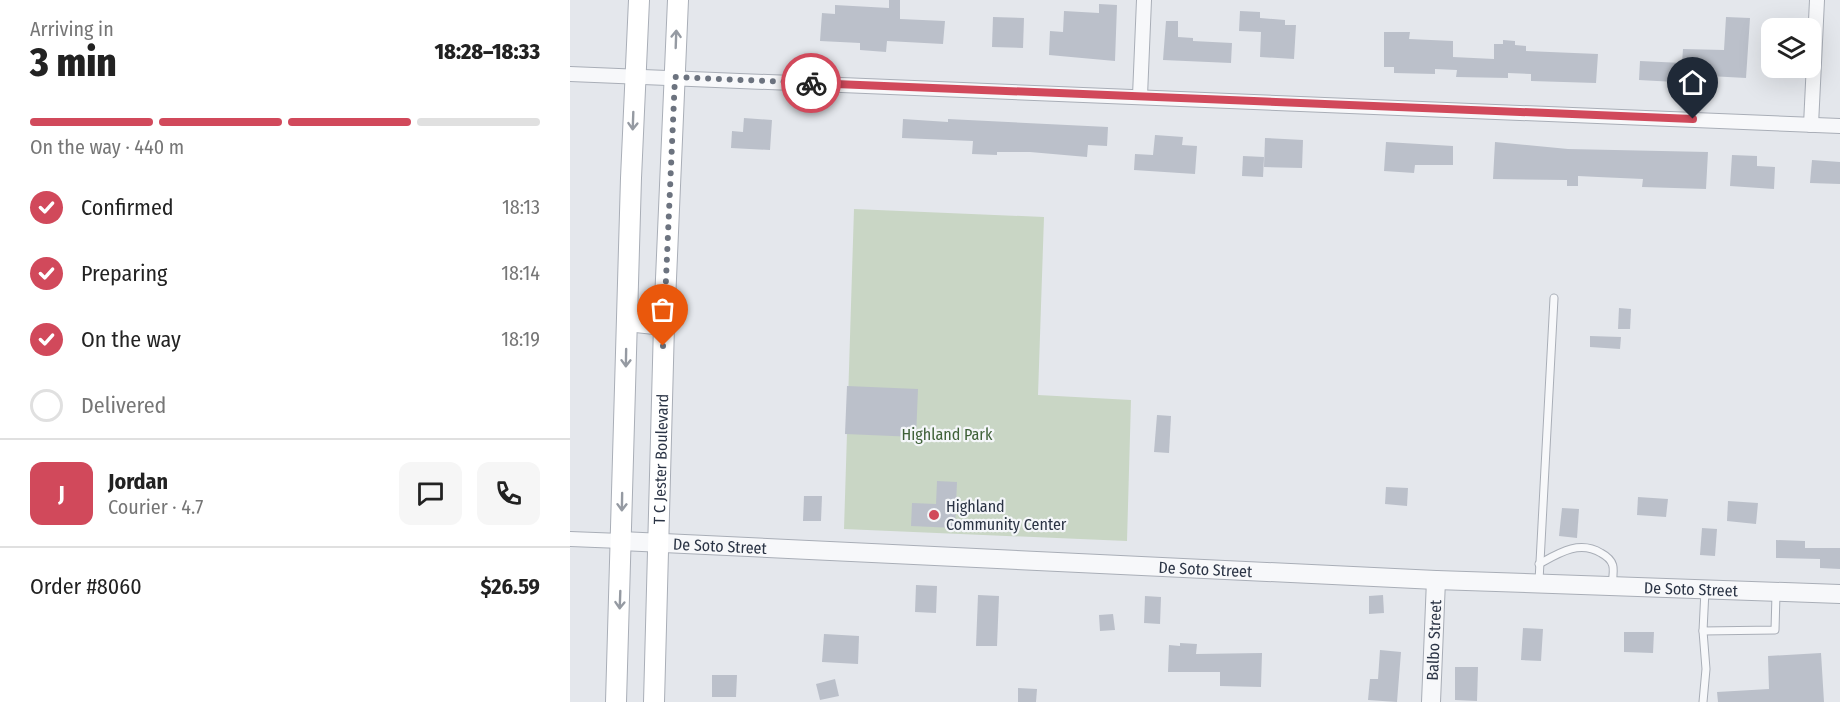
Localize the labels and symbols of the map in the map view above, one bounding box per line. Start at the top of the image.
one-way arrow [671,29,682,49]
courier [781,53,841,113]
pin [1667,57,1718,119]
one-way arrow [628,111,639,131]
pin [637,284,688,346]
one-way arrow [620,348,632,368]
street label: T C Jester Boulevard [649,394,672,525]
park label: Highland Park [902,425,993,444]
one-way arrow [617,491,628,511]
place label: Highland Community Center [946,497,1067,534]
marker: Highland Community Center [927,508,941,522]
street label: De Soto Street [673,534,768,558]
street label: De Soto Street [1158,557,1253,581]
street label: De Soto Street [1644,578,1739,600]
one-way arrow [614,589,625,609]
street label: Balbo Street [1422,599,1445,681]

